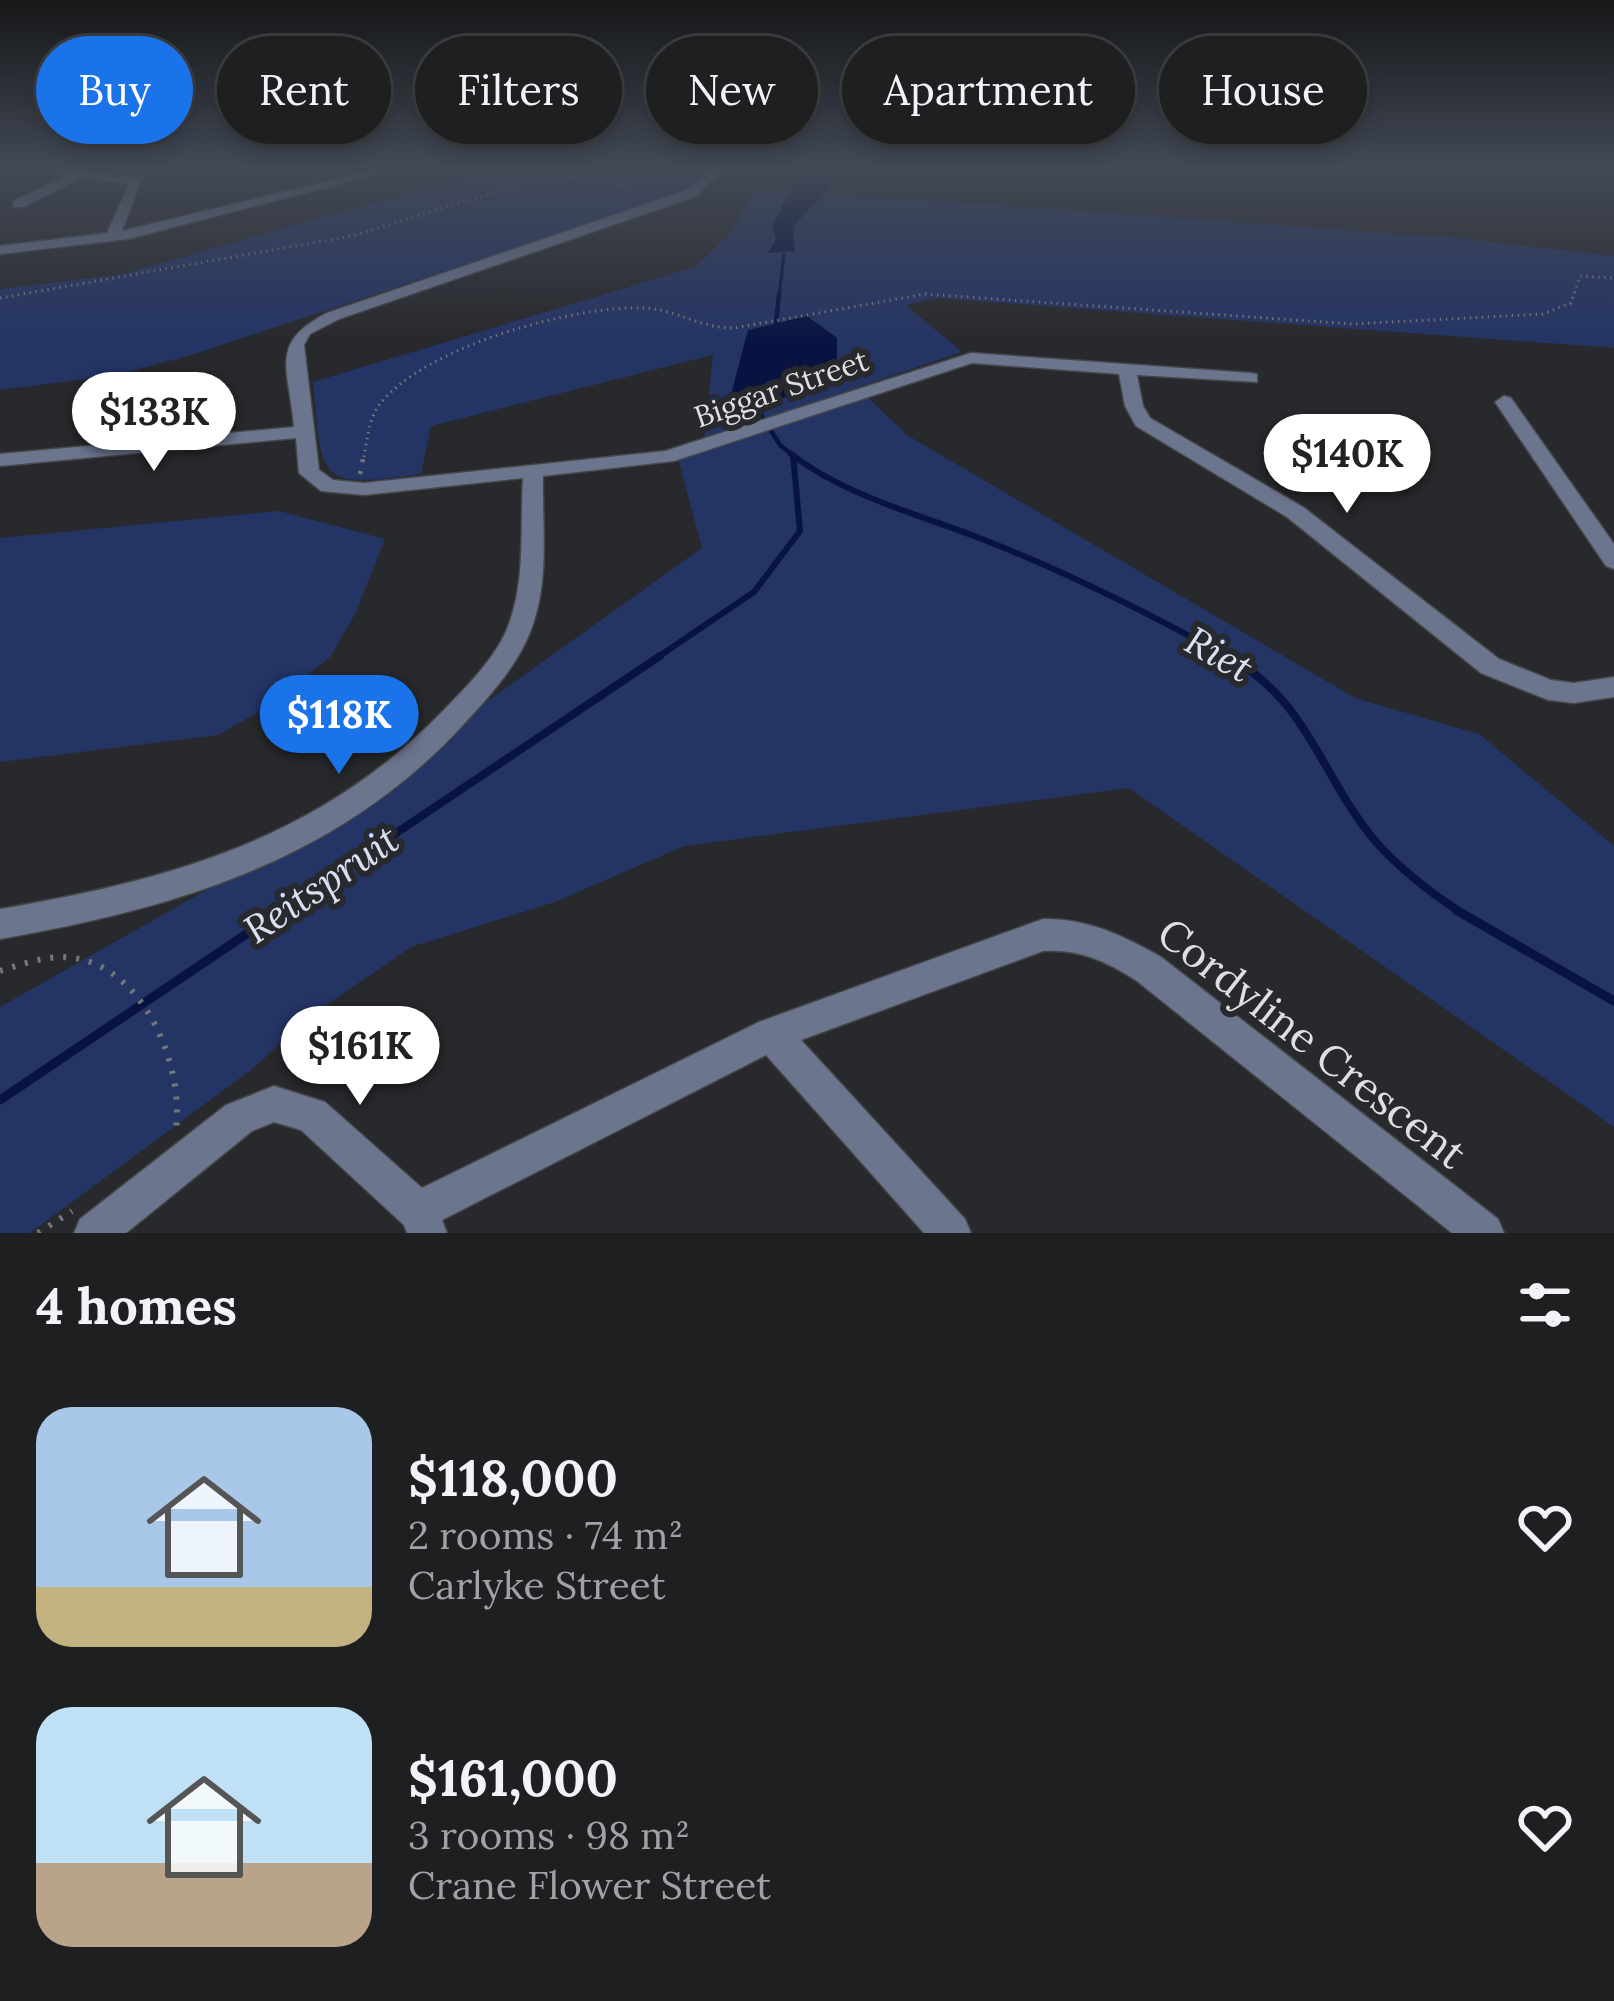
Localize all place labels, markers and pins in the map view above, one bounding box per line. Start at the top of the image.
pin: $133K [70,372,238,474]
pin: $140K [1263,414,1431,516]
pin: $118K [255,675,423,777]
pin: $161K [276,1006,444,1108]

